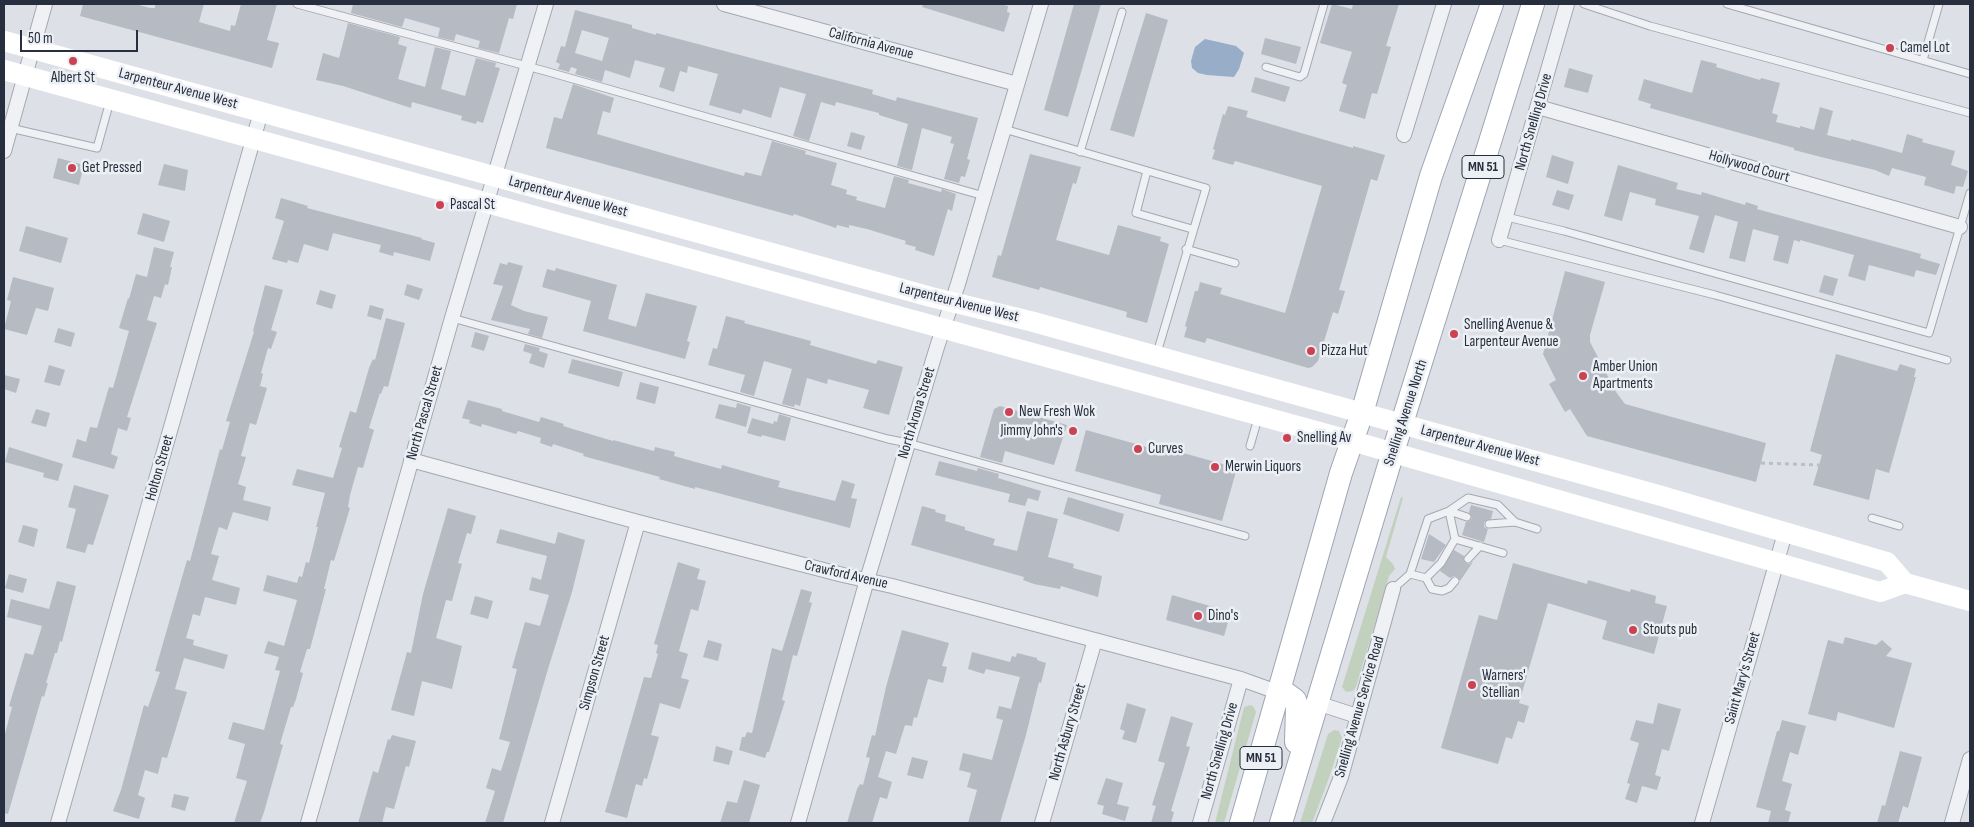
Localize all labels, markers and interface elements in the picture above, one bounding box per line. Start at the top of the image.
scale bar [22,20,140,52]
street label: California Avenue [827,24,915,64]
text: 50 m [28,29,53,48]
place label: Camel Lot [1900,39,1950,57]
marker: Camel Lot [1884,42,1896,54]
marker: Albert St [67,55,79,67]
street label: Larpenteur Avenue West [117,64,239,114]
place label: Albert St [51,69,95,87]
street label: North Snelling Drive [1512,71,1556,173]
street label: Hollywood Court [1706,147,1792,187]
road number: MN 51 [1462,156,1504,178]
place label: Get Pressed [82,159,142,177]
marker: Get Pressed [66,162,78,174]
street label: Larpenteur Avenue West [507,172,629,222]
place label: Pascal St [450,196,495,214]
marker: Pascal St [434,199,446,211]
street label: Larpenteur Avenue West [897,279,1021,327]
place label: Snelling Avenue & Larpenteur Avenue [1464,316,1559,351]
marker: Snelling Avenue & Larpenteur Avenue [1448,328,1460,340]
place label: Pizza Hut [1321,342,1368,360]
marker: Pizza Hut [1305,345,1317,357]
street label: Snelling Avenue North [1380,358,1432,468]
place label: Amber Union Apartments [1593,358,1658,393]
street label: North Pascal Street [403,364,447,462]
street label: North Arona Street [895,365,939,461]
marker: Amber Union Apartments [1577,370,1589,382]
place label: New Fresh Wok [1019,403,1095,421]
marker: New Fresh Wok [1003,406,1015,418]
street label: Larpenteur Avenue West [1419,421,1541,471]
place label: Jimmy John's [1000,422,1063,440]
marker: Jimmy John's [1067,425,1079,437]
place label: Snelling Av [1297,429,1351,447]
marker: Snelling Av [1281,432,1293,444]
street label: Holton Street [142,433,178,503]
place label: Curves [1148,440,1183,458]
marker: Curves [1132,443,1144,455]
place label: Merwin Liquors [1225,458,1301,476]
marker: Merwin Liquors [1209,461,1221,473]
street label: Crawford Avenue [803,557,889,593]
place label: Dino's [1208,607,1239,625]
marker: Dino's [1192,610,1204,622]
place label: Stouts pub [1643,621,1697,639]
marker: Stouts pub [1627,624,1639,636]
street label: Saint Mary's Street [1721,630,1765,726]
street label: Simpson Street [576,633,614,713]
street label: Snelling Avenue Service Road [1331,634,1389,780]
place label: Warners' Stellian [1482,667,1526,702]
marker: Warners' Stellian [1466,679,1478,691]
street label: North Asbury Street [1046,681,1090,783]
street label: North Snelling Drive [1198,700,1242,802]
road number: MN 51 [1240,746,1282,770]

